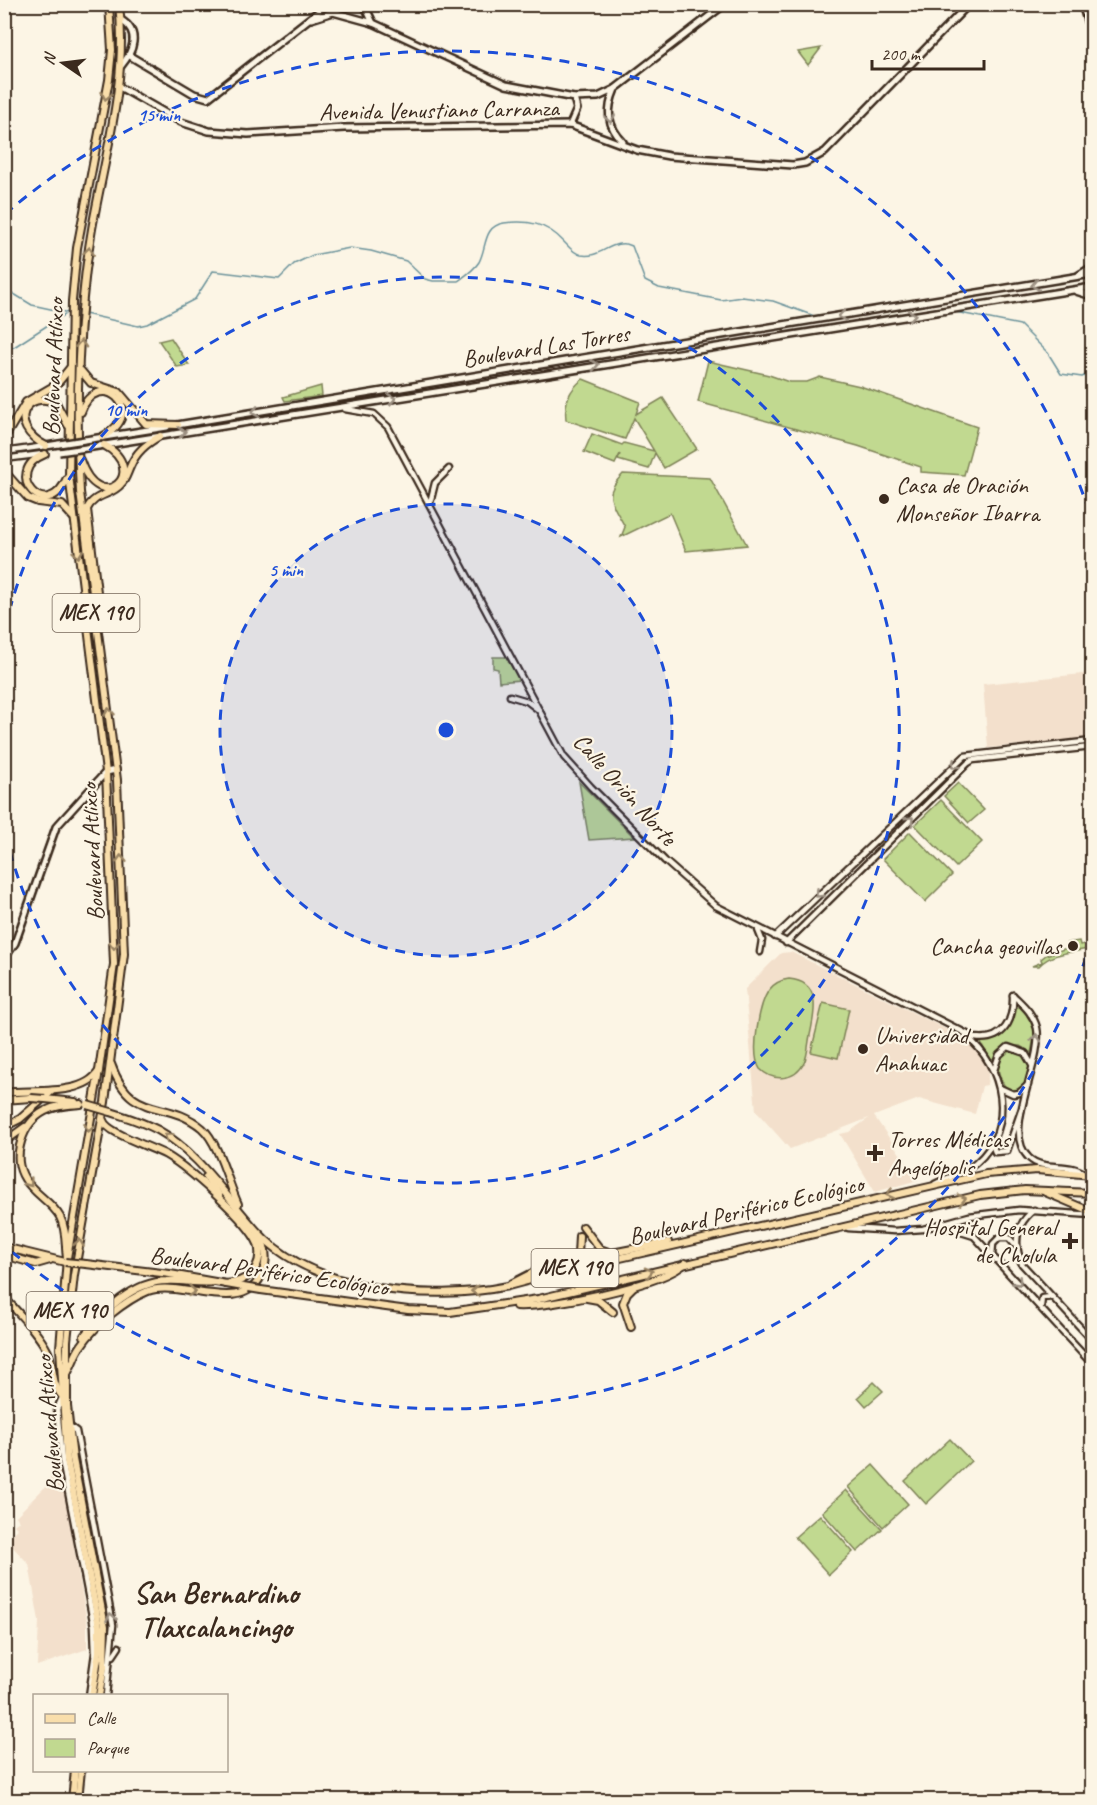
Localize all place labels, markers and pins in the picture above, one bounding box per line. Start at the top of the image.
place label: Casa de Oración Monseñor Ibarra [896,470,1041,528]
marker: Casa de Oración Monseñor Ibarra [877,492,891,506]
centre of rings [436,720,456,740]
place label: Cancha geovillas [930,931,1063,961]
marker: Cancha geovillas [1066,939,1080,953]
place label: Universidad Anahuac [875,1020,972,1078]
marker: Universidad Anahuac [856,1042,870,1056]
place label: Torres Médicas Angelópolis [888,1124,1011,1182]
marker: Torres Médicas Angelópolis [866,1144,884,1162]
place label: Hospital General de Cholula [924,1212,1060,1270]
marker: Hospital General de Cholula [1061,1232,1079,1250]

